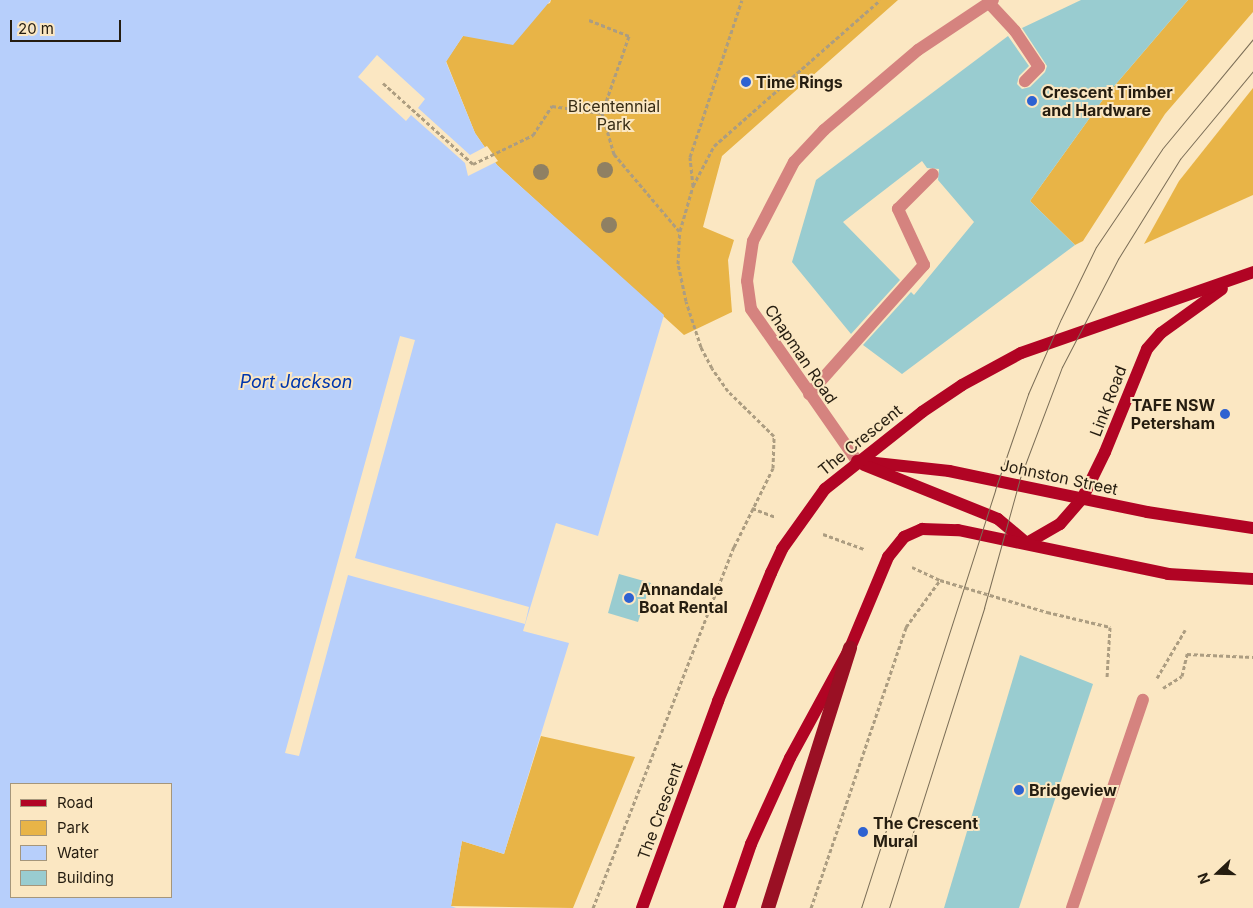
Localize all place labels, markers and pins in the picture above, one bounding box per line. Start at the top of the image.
place label: Time Rings [756,72,843,92]
marker: Time Rings [740,76,752,88]
place label: Crescent Timber and Hardware [1042,82,1173,120]
marker: Crescent Timber and Hardware [1026,95,1038,107]
place label: TAFE NSW Petersham [1131,395,1215,433]
marker: TAFE NSW Petersham [1219,408,1231,420]
place label: Annandale Boat Rental [639,579,728,617]
marker: Annandale Boat Rental [623,592,635,604]
place label: Bridgeview [1029,780,1117,800]
marker: Bridgeview [1013,784,1025,796]
place label: The Crescent Mural [873,813,978,851]
marker: The Crescent Mural [857,826,869,838]

